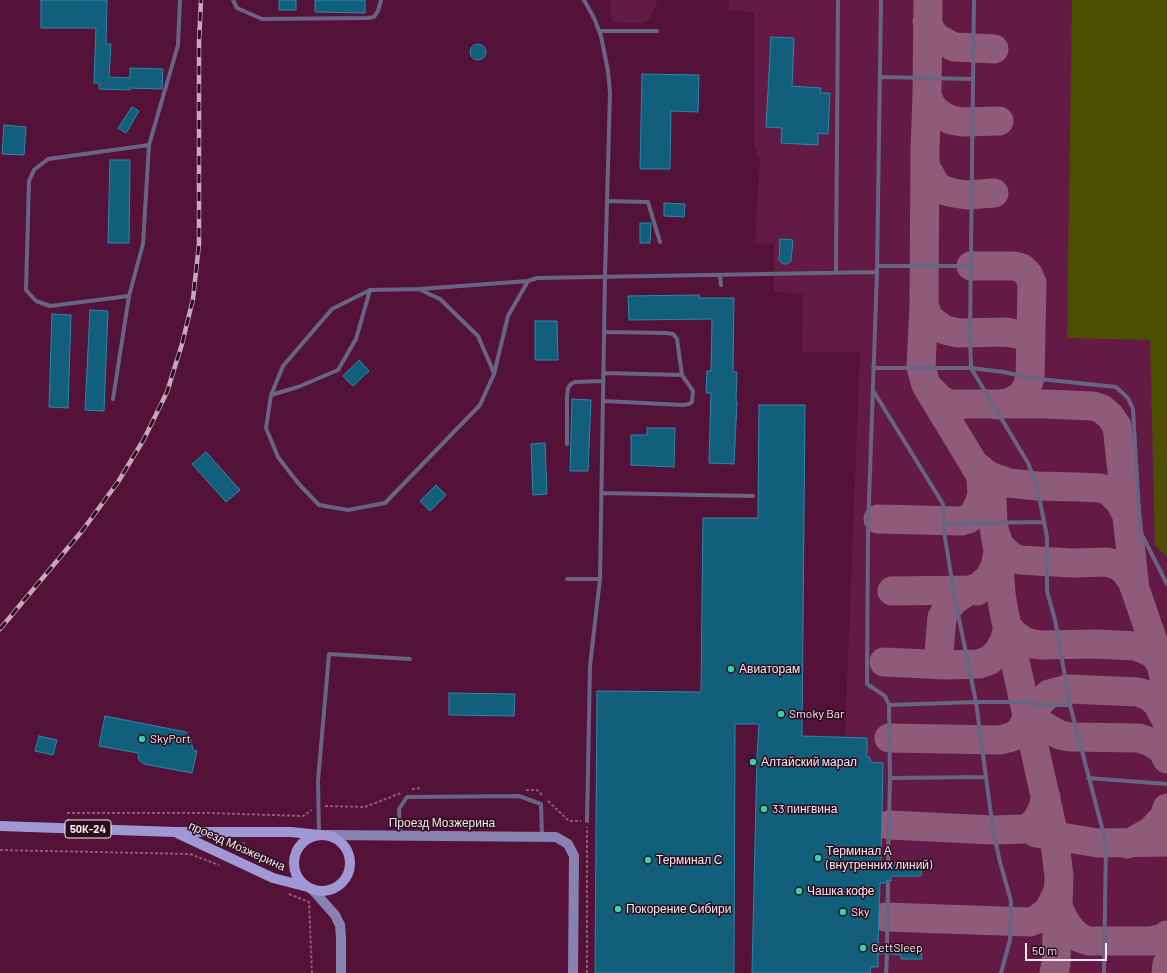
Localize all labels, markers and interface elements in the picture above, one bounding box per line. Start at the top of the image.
place label: Авиаторам [739,662,800,676]
marker: Авиаторам [726,664,736,674]
place label: Smoky Bar [789,707,844,721]
marker: Smoky Bar [776,709,786,719]
place label: SkyPort [150,732,191,746]
marker: SkyPort [137,734,147,744]
place label: Алтайский марал [761,755,857,769]
marker: Алтайский марал [748,757,758,767]
place label: 33 пингвина [772,802,837,816]
marker: 33 пингвина [759,804,769,814]
street label: Проезд Мозжерина [389,816,495,830]
street label: проезд Мозжерина [186,818,288,874]
road number: 50К-24 [65,820,111,838]
place label: Терминал А (внутренних линий) [826,844,932,872]
place label: Терминал С [656,853,722,867]
marker: Терминал А (внутренних линий) [813,853,823,863]
marker: Терминал С [643,855,653,865]
place label: Чашка кофе [807,884,874,898]
marker: Чашка кофе [794,886,804,896]
place label: Покорение Сибири [626,902,731,916]
marker: Покорение Сибири [613,904,623,914]
place label: Sky [851,905,870,919]
marker: Sky [838,907,848,917]
scale bar [1027,935,1109,961]
place label: GettSleep [871,941,923,955]
marker: GettSleep [858,943,868,953]
text: 50 m [1032,943,1057,957]

